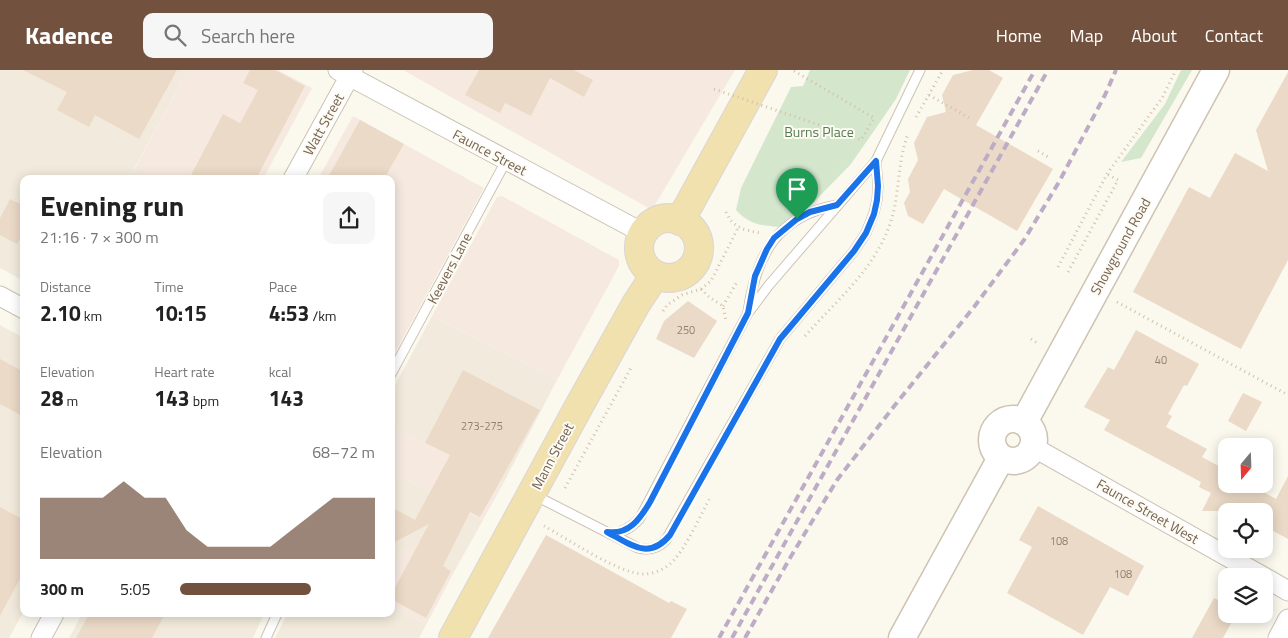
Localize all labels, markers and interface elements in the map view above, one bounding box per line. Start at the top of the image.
search box [143,13,493,58]
text: Kadence [25,17,113,53]
icon: search [161,21,189,49]
text: Search here [201,21,295,50]
text: Home [996,22,1042,49]
text: Map [1070,22,1103,49]
text: About [1131,22,1177,49]
text: Contact [1205,22,1263,49]
street label: Watt Street [297,89,349,159]
park label: Burns Place [784,121,854,142]
street label: Faunce Street [449,124,531,180]
pin [776,168,818,219]
icon: arrive [783,175,811,203]
text: Evening run [40,184,184,227]
button: share [323,192,375,244]
street label: Showground Road [1085,194,1155,298]
text: 21:16 · 7 × 300 m [40,225,159,249]
street label: Keevers Lane [421,229,477,307]
text: Distance [40,276,91,297]
text: Time [154,276,184,297]
text: Pace [269,276,297,297]
text: 2.10 [40,297,81,329]
text: 10:15 [154,297,207,329]
text: 4:53 [269,297,309,329]
text: km [81,305,102,326]
text: /km [309,305,337,326]
house number: 250 [677,322,695,338]
house number: 40 [1155,352,1167,368]
text: Elevation [40,361,94,382]
text: Heart rate [154,361,214,382]
text: kcal [269,361,292,382]
text: 28 [40,382,64,414]
text: 143 [154,382,190,414]
text: 143 [269,382,304,414]
text: m [64,390,78,411]
text: bpm [190,390,219,411]
house number: 273-275 [461,418,503,434]
street label: Mann Street [526,419,578,493]
north arrow [1218,438,1272,492]
map controls [1218,438,1273,623]
text: Elevation [40,440,102,464]
text: 68–72 m [312,440,375,464]
street label: Faunce Street West [1093,473,1203,549]
button: locate [1218,503,1273,558]
house number: 108 [1050,533,1068,549]
house number: 108 [1114,566,1132,582]
button: layers [1218,568,1273,623]
text: 300 m [40,577,84,601]
text: 5:05 [120,577,150,601]

